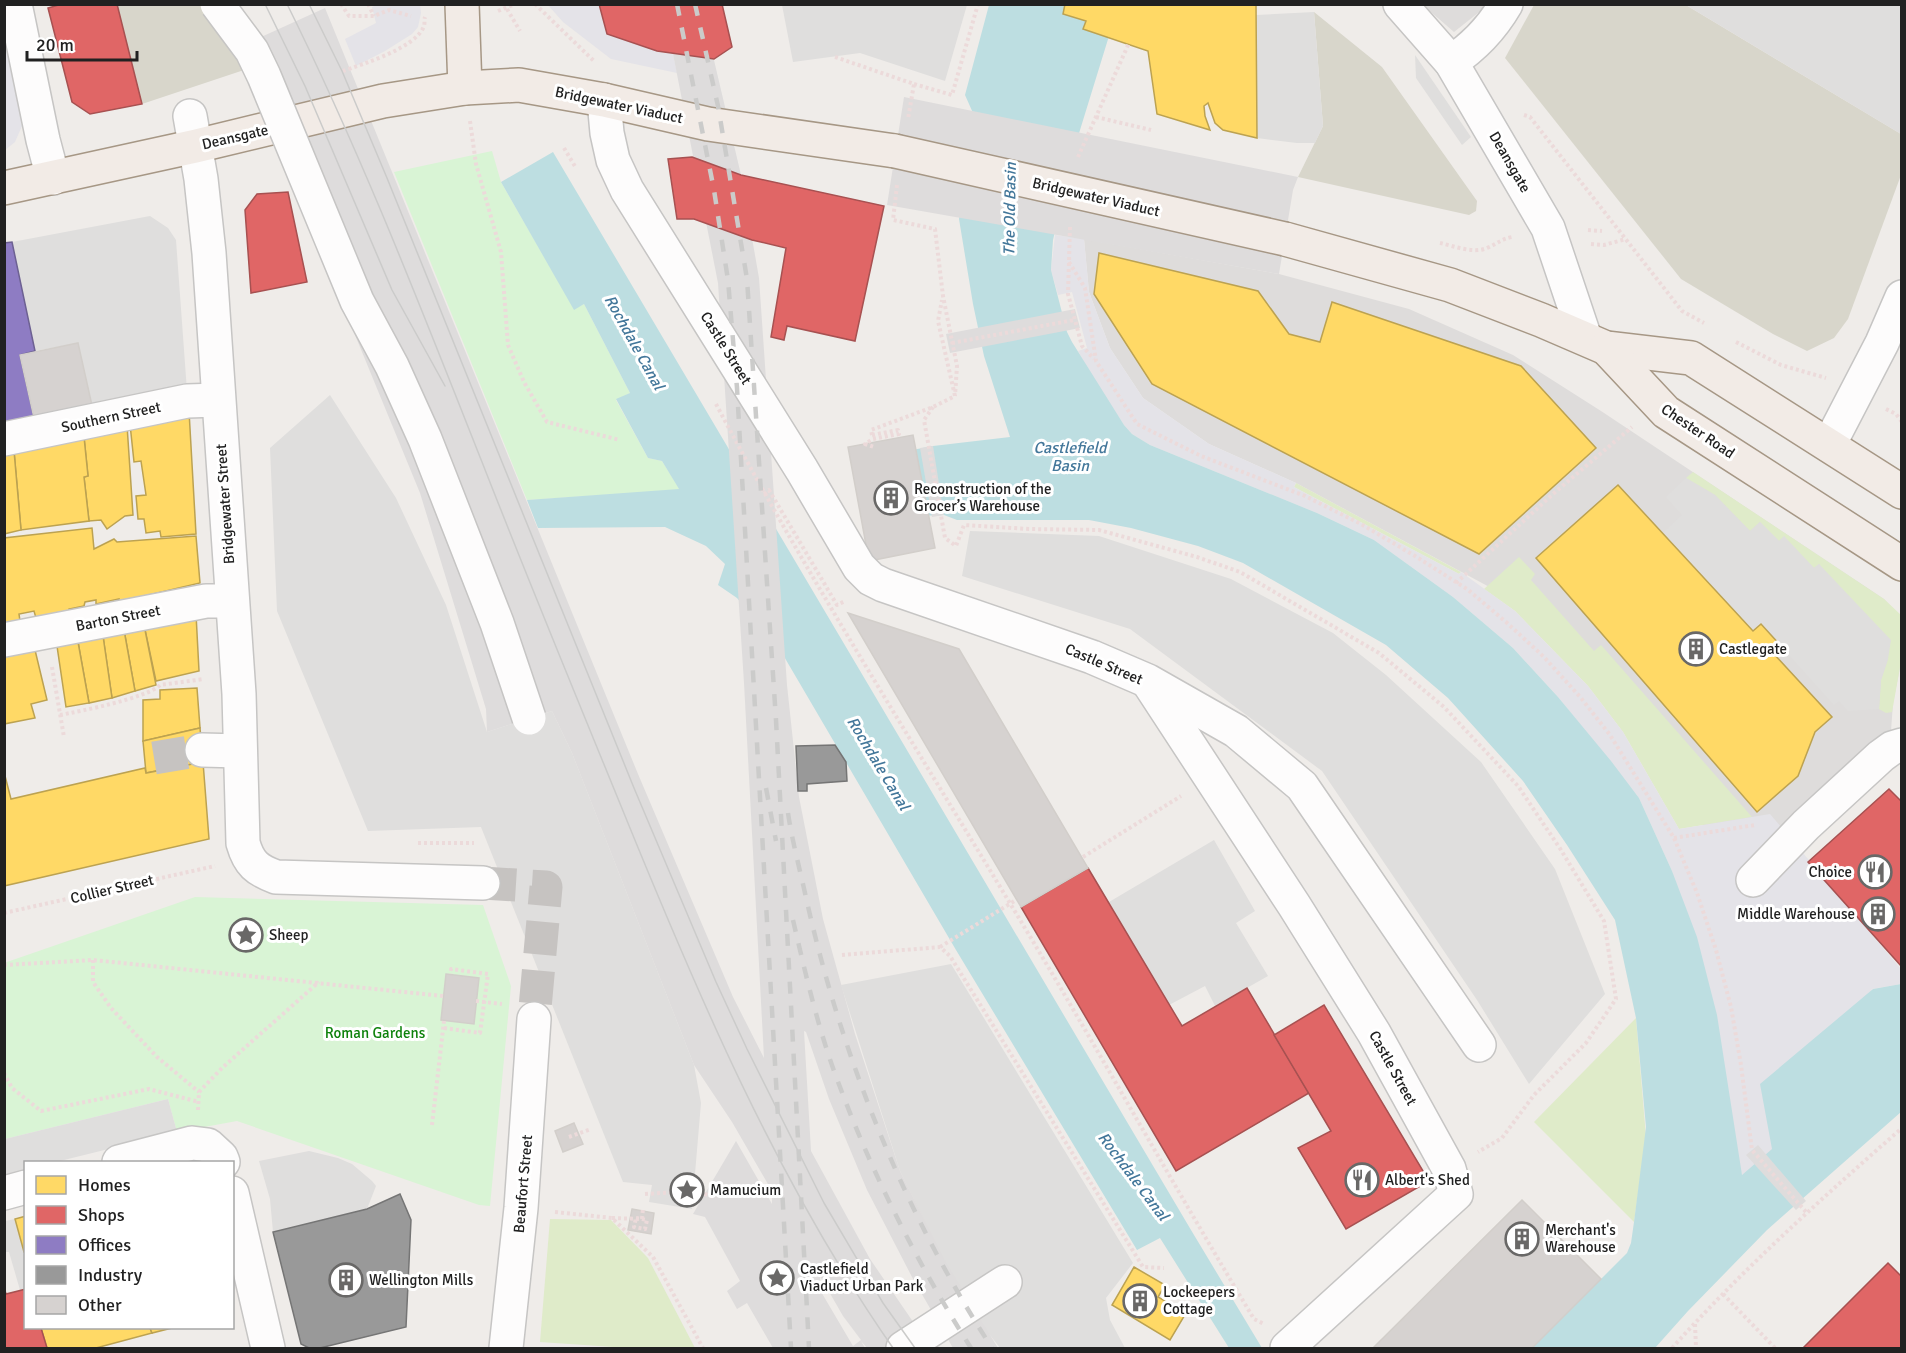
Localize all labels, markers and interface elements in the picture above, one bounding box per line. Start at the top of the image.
scale bar [27,24,136,62]
text: 20 m [36,34,74,56]
street label: Bridgewater Viaduct [553,83,685,127]
street label: Deansgate [200,121,270,153]
street label: Deansgate [1485,128,1535,196]
water label: The Old Basin [999,161,1021,256]
street label: Bridgewater Viaduct [1031,174,1161,220]
water label: Rochdale Canal [600,291,669,395]
street label: Castle Street [697,308,755,388]
street label: Southern Street [60,398,162,436]
street label: Chester Road [1658,400,1738,462]
water label: Castlefield Basin [1033,438,1109,476]
street label: Bridgewater Street [212,443,238,565]
building icon: Reconstruction of the Grocer’s Warehouse [873,480,909,516]
place label: Reconstruction of the Grocer’s Warehouse [914,480,1052,515]
street label: Barton Street [74,601,162,635]
building icon: Castlegate [1678,631,1714,667]
street label: Castle Street [1063,640,1145,688]
place label: Castlegate [1719,640,1787,658]
water label: Rochdale Canal [842,713,915,815]
restaurant icon: Choice [1857,854,1893,890]
place label: Choice [1808,863,1852,881]
street label: Collier Street [69,871,155,907]
building icon: Middle Warehouse [1860,896,1896,932]
place label: Middle Warehouse [1737,905,1855,923]
place icon: Sheep [228,917,264,953]
place label: Sheep [269,926,309,944]
park label: Roman Gardens [325,1024,426,1042]
street label: Castle Street [1365,1028,1421,1108]
water label: Rochdale Canal [1093,1128,1174,1226]
street label: Beaufort Street [510,1134,536,1234]
legend [24,1161,234,1329]
restaurant icon: Albert's Shed [1344,1162,1380,1198]
place label: Albert's Shed [1385,1171,1470,1189]
place icon: Mamucium [669,1172,705,1208]
text: Homes [78,1174,131,1196]
place label: Mamucium [710,1181,781,1199]
text: Shops [78,1204,125,1226]
building icon: Merchant's Warehouse [1504,1221,1540,1257]
place label: Merchant's Warehouse [1545,1221,1616,1256]
text: Offices [78,1234,131,1256]
place icon: Castlefield Viaduct Urban Park [759,1260,795,1296]
place label: Castlefield Viaduct Urban Park [800,1260,924,1295]
building icon: Wellington Mills [328,1262,364,1298]
text: Industry [78,1264,143,1286]
place label: Wellington Mills [369,1271,474,1289]
building icon: Lockeepers Cottage [1122,1283,1158,1319]
place label: Lockeepers Cottage [1163,1283,1236,1318]
text: Other [78,1294,122,1316]

